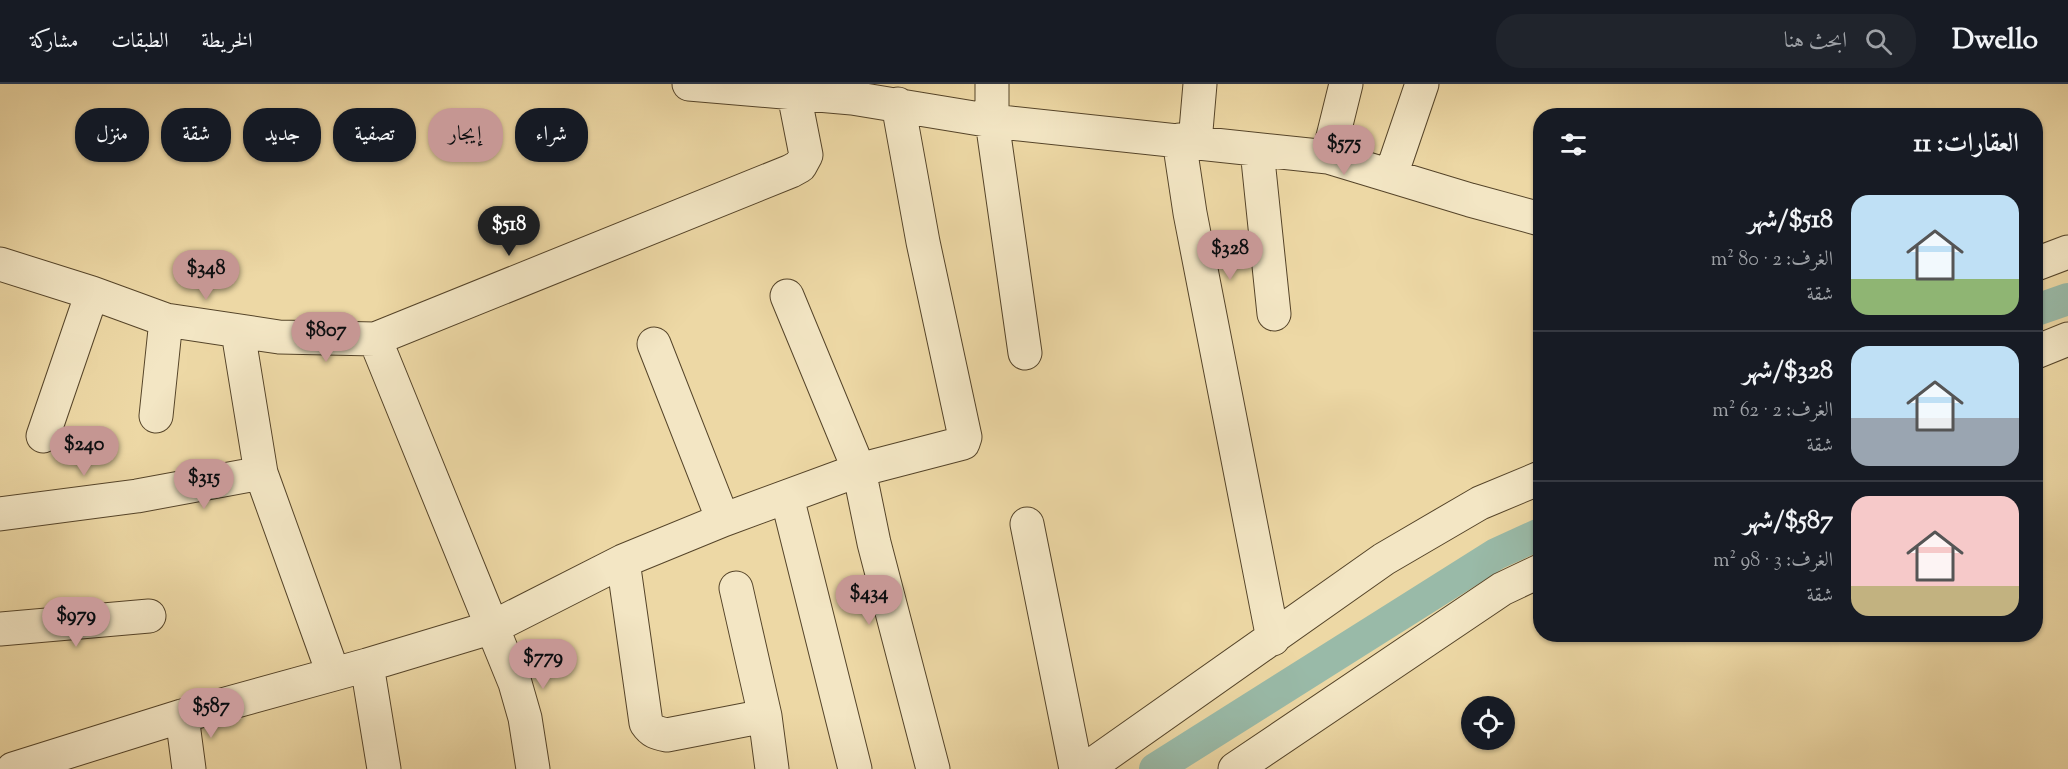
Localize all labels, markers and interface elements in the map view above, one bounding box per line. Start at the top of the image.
search box [1496,14,1916,68]
text: Dwello [1952,21,2038,61]
icon: search [1862,25,1895,58]
text: ابحث هنا [1784,26,1847,58]
text: مشاركة [30,27,78,57]
text: الطبقات [111,27,168,57]
text: الخريطة [201,27,253,57]
chip: منزل [75,108,149,162]
chip: شقة [161,108,231,162]
chip: جديد [243,108,321,162]
chip: تصفية [333,108,416,162]
chip: إيجار [428,108,503,162]
chip: شراء [515,108,588,162]
pin: $575 [1308,125,1380,176]
text: العقارات: 11 [1913,126,2019,163]
icon: filters [1557,128,1590,161]
text: $575 [1327,130,1361,159]
text: $518/شهر [1748,202,1833,239]
pin: $518 [473,206,545,257]
text: $518 [492,211,526,240]
icon: home [1899,219,1971,291]
pin: $328 [1194,230,1266,281]
text: $328 [1211,235,1249,264]
text: الغرف: 2 · 80 m² [1711,246,1833,275]
pin: $348 [170,250,242,301]
text: $348 [187,255,225,284]
text: شقة [1807,281,1833,310]
pin: $807 [290,312,362,363]
text: $807 [305,317,347,346]
text: $328/شهر [1743,353,1833,390]
icon: home [1899,370,1971,442]
text: الغرف: 2 · 62 m² [1712,397,1833,426]
pin: $240 [48,426,120,477]
text: $240 [64,431,104,460]
text: شقة [1807,432,1833,461]
pin: $315 [168,459,240,510]
text: $315 [188,464,220,493]
text: $587/شهر [1744,503,1833,540]
icon: home [1899,520,1971,592]
text: الغرف: 3 · 98 m² [1713,547,1833,576]
pin: $434 [833,575,905,626]
text: $434 [850,580,888,609]
text: شقة [1807,582,1833,611]
pin: $979 [40,597,112,648]
text: $979 [56,602,96,631]
pin: $779 [507,639,579,690]
text: $779 [523,644,563,673]
pin: $587 [175,688,247,739]
text: $587 [192,693,230,722]
map controls [1461,696,1515,750]
button: locate [1461,696,1515,750]

